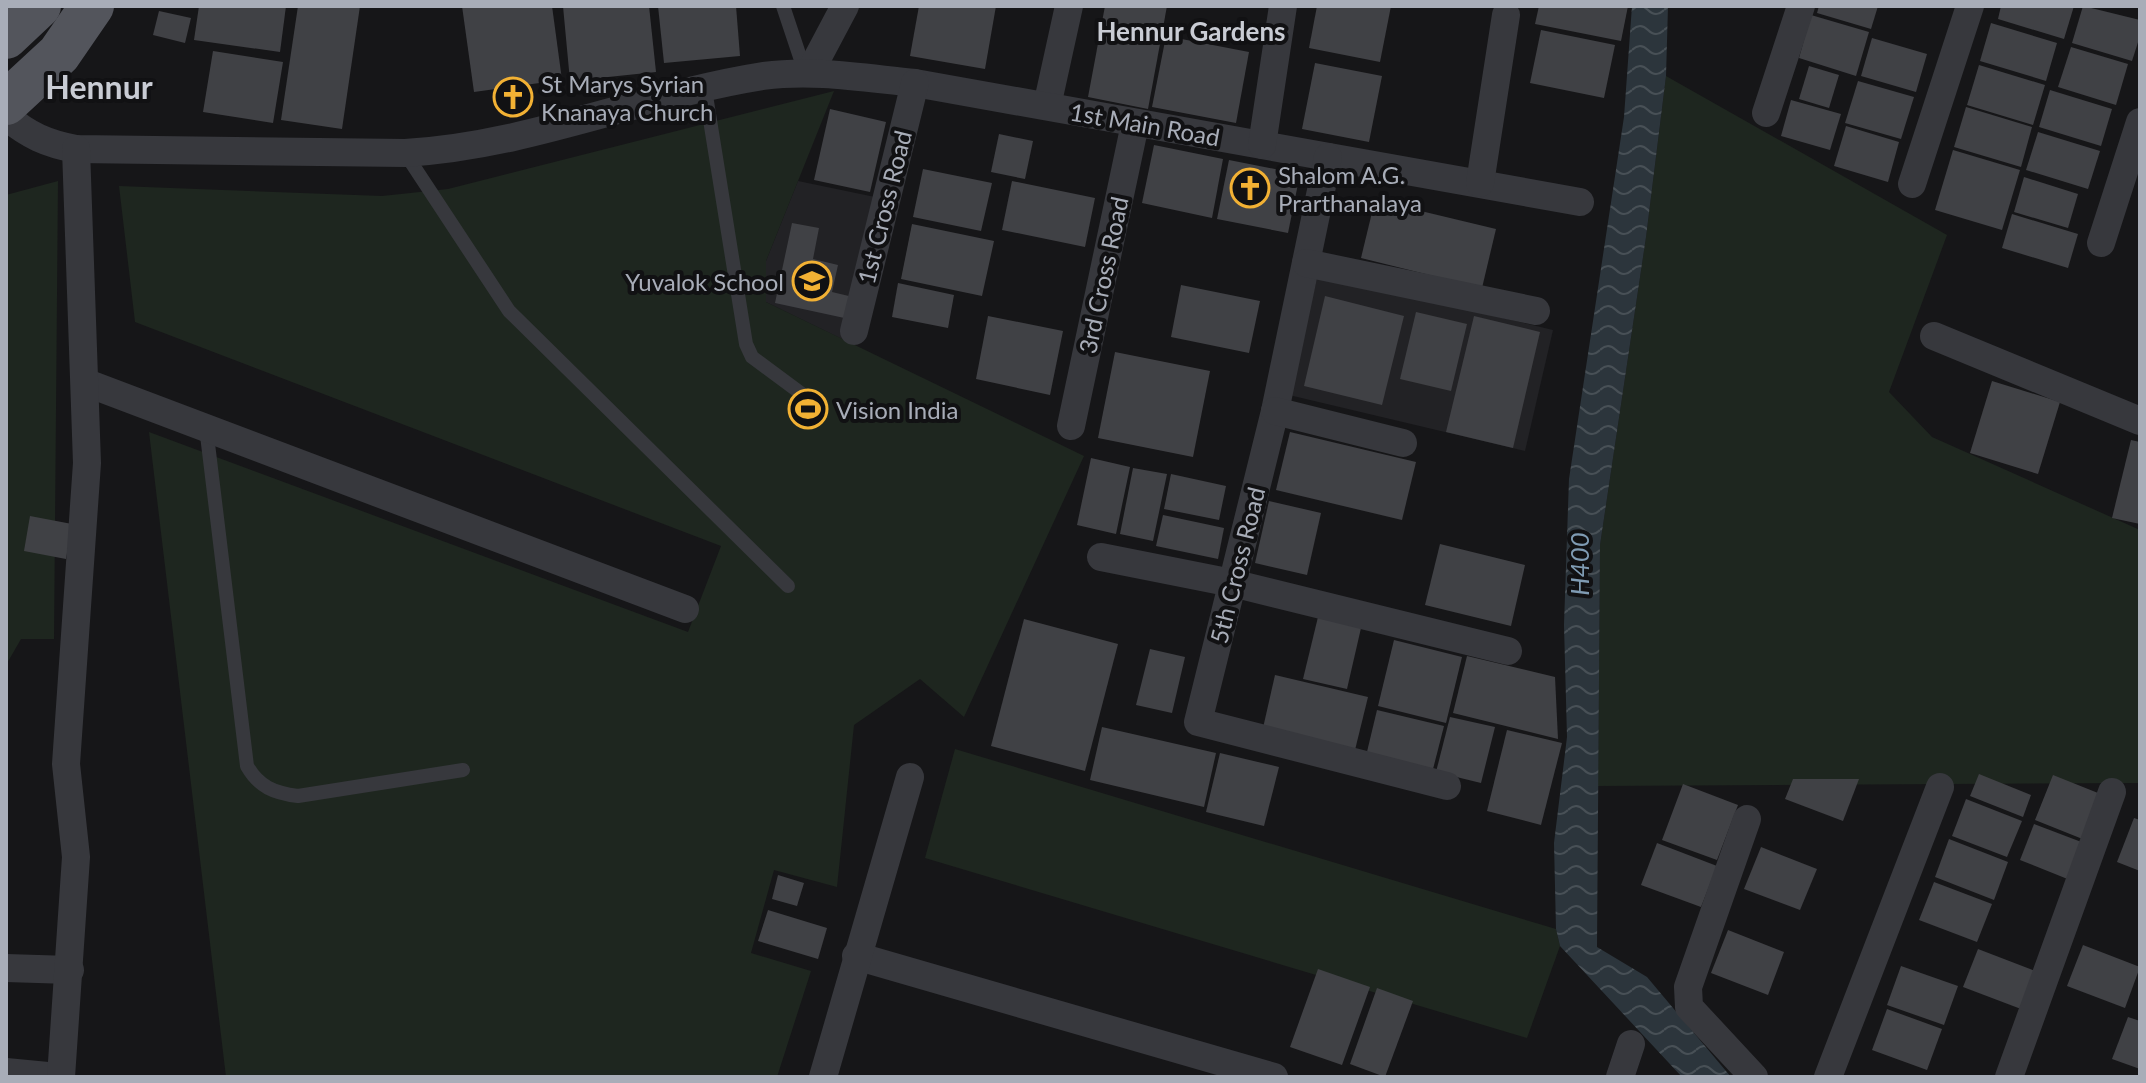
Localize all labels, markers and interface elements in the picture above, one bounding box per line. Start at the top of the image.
district label: Hennur Gardens [1096,15,1286,47]
district label: Hennur [45,67,153,106]
place label: St Marys Syrian Knanaya Church [541,69,713,126]
church icon: St Marys Syrian Knanaya Church [492,76,534,118]
street label: 1st Main Road [1068,97,1222,151]
street label: 1st Cross Road [851,127,917,287]
place label: Shalom A.G. Prarthanalaya [1278,160,1422,217]
church icon: Shalom A.G. Prarthanalaya [1229,167,1271,209]
street label: 3rd Cross Road [1072,194,1134,356]
school or university icon: Yuvalok School [791,260,833,302]
place label: Yuvalok School [625,267,784,296]
sports icon: Vision India [787,388,829,430]
place label: Vision India [836,395,958,424]
street label: 5th Cross Road [1204,484,1270,646]
water label: H400 [1563,532,1595,596]

